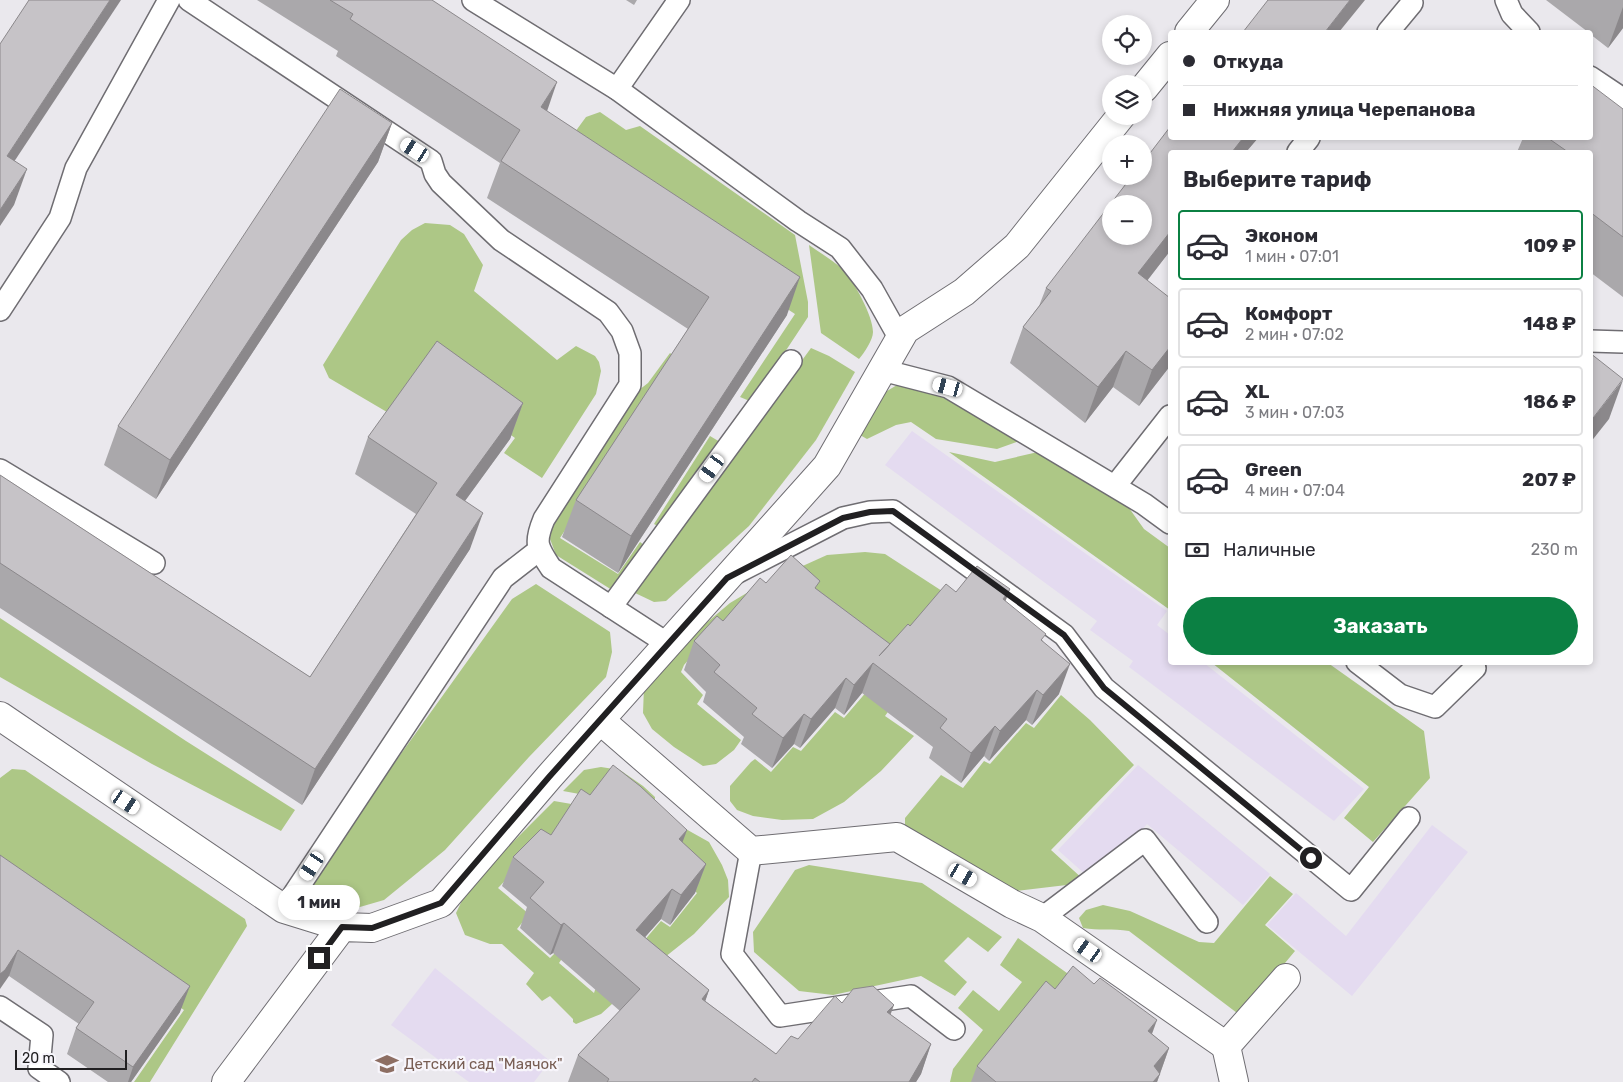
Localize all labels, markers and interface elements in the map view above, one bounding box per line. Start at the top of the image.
map controls [1102,15,1152,245]
button: locate [1102,15,1152,65]
text: Откуда [1213,50,1283,73]
button: layers [1102,75,1152,125]
text: Нижняя улица Черепанова [1213,98,1476,121]
button: + [1102,135,1152,185]
car [398,136,431,164]
text: Выберите тариф [1183,166,1372,193]
button: − [1102,195,1152,245]
icon: car [1185,223,1230,268]
text: Эконом [1245,224,1318,247]
text: 109 ₽ [1524,234,1576,257]
text: 1 мин · 07:01 [1245,247,1339,266]
icon: car [1185,301,1230,346]
text: Комфорт [1245,302,1332,325]
text: 148 ₽ [1523,312,1576,335]
text: 2 мин · 07:02 [1245,325,1344,344]
car [931,376,964,398]
icon: car [1185,379,1230,424]
text: XL [1245,380,1269,403]
text: 186 ₽ [1524,390,1576,413]
text: 3 мин · 07:03 [1245,403,1344,422]
car [697,451,726,485]
icon: car [1185,457,1230,502]
text: Green [1245,458,1302,481]
text: 207 ₽ [1522,468,1576,491]
text: 4 мин · 07:04 [1245,481,1345,500]
icon: cash [1183,536,1211,564]
text: Наличные [1223,538,1316,561]
text: 230 m [1531,540,1578,559]
button: Заказать [1183,597,1578,655]
car [109,787,142,817]
route start [1300,847,1322,869]
car [297,849,326,883]
car [946,861,979,889]
callout: 1 мин [278,886,360,920]
text: 1 мин [297,893,341,912]
car [1071,935,1104,965]
route end [308,947,330,969]
scale bar [15,1047,128,1070]
text: 20 m [22,1050,55,1067]
school or university icon: Детский сад "Маячок" [374,1051,400,1077]
place label: Детский сад "Маячок" [404,1055,563,1073]

